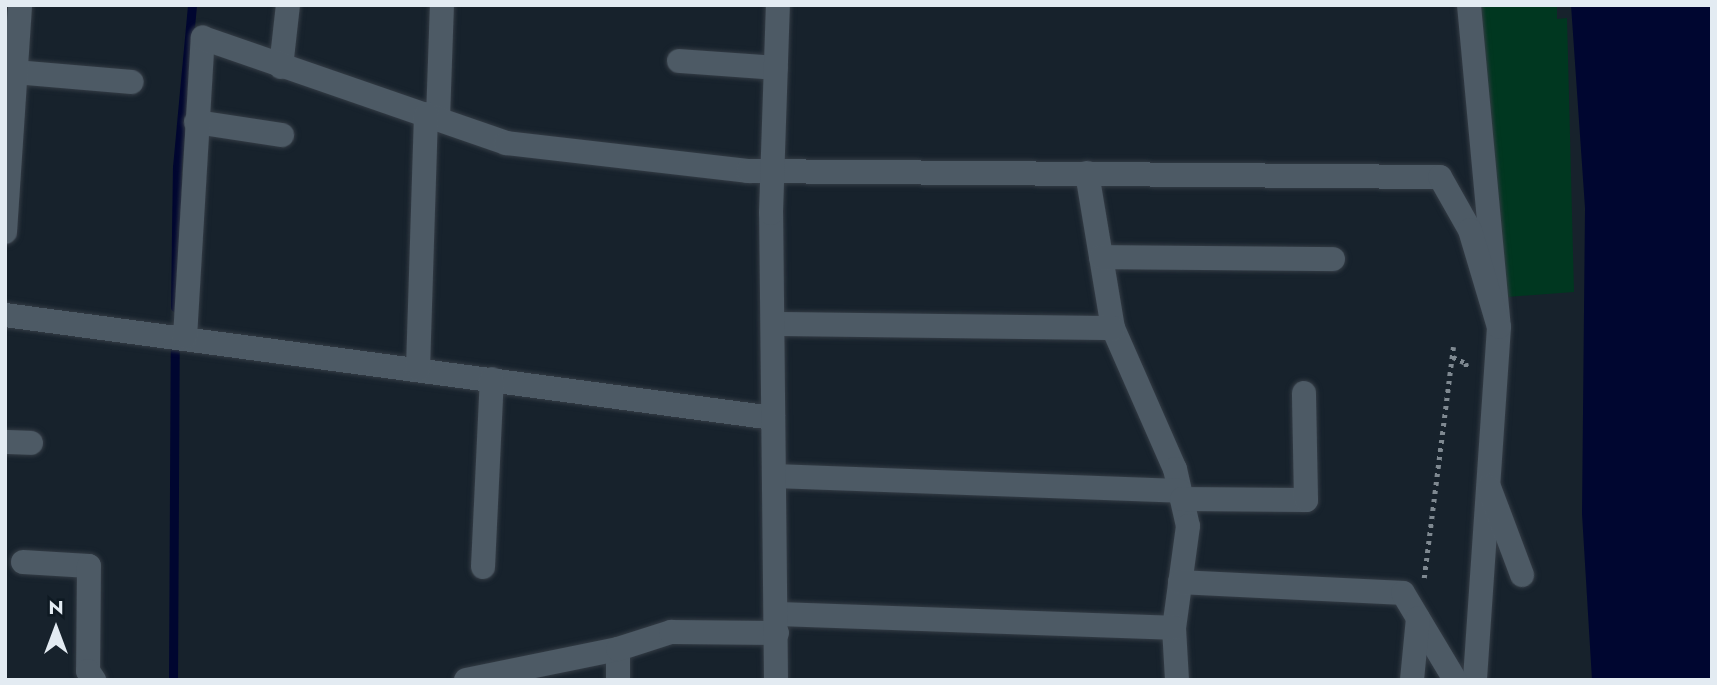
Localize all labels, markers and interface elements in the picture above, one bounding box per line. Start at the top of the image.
north arrow [21,594,91,664]
text: N [48,594,64,621]

